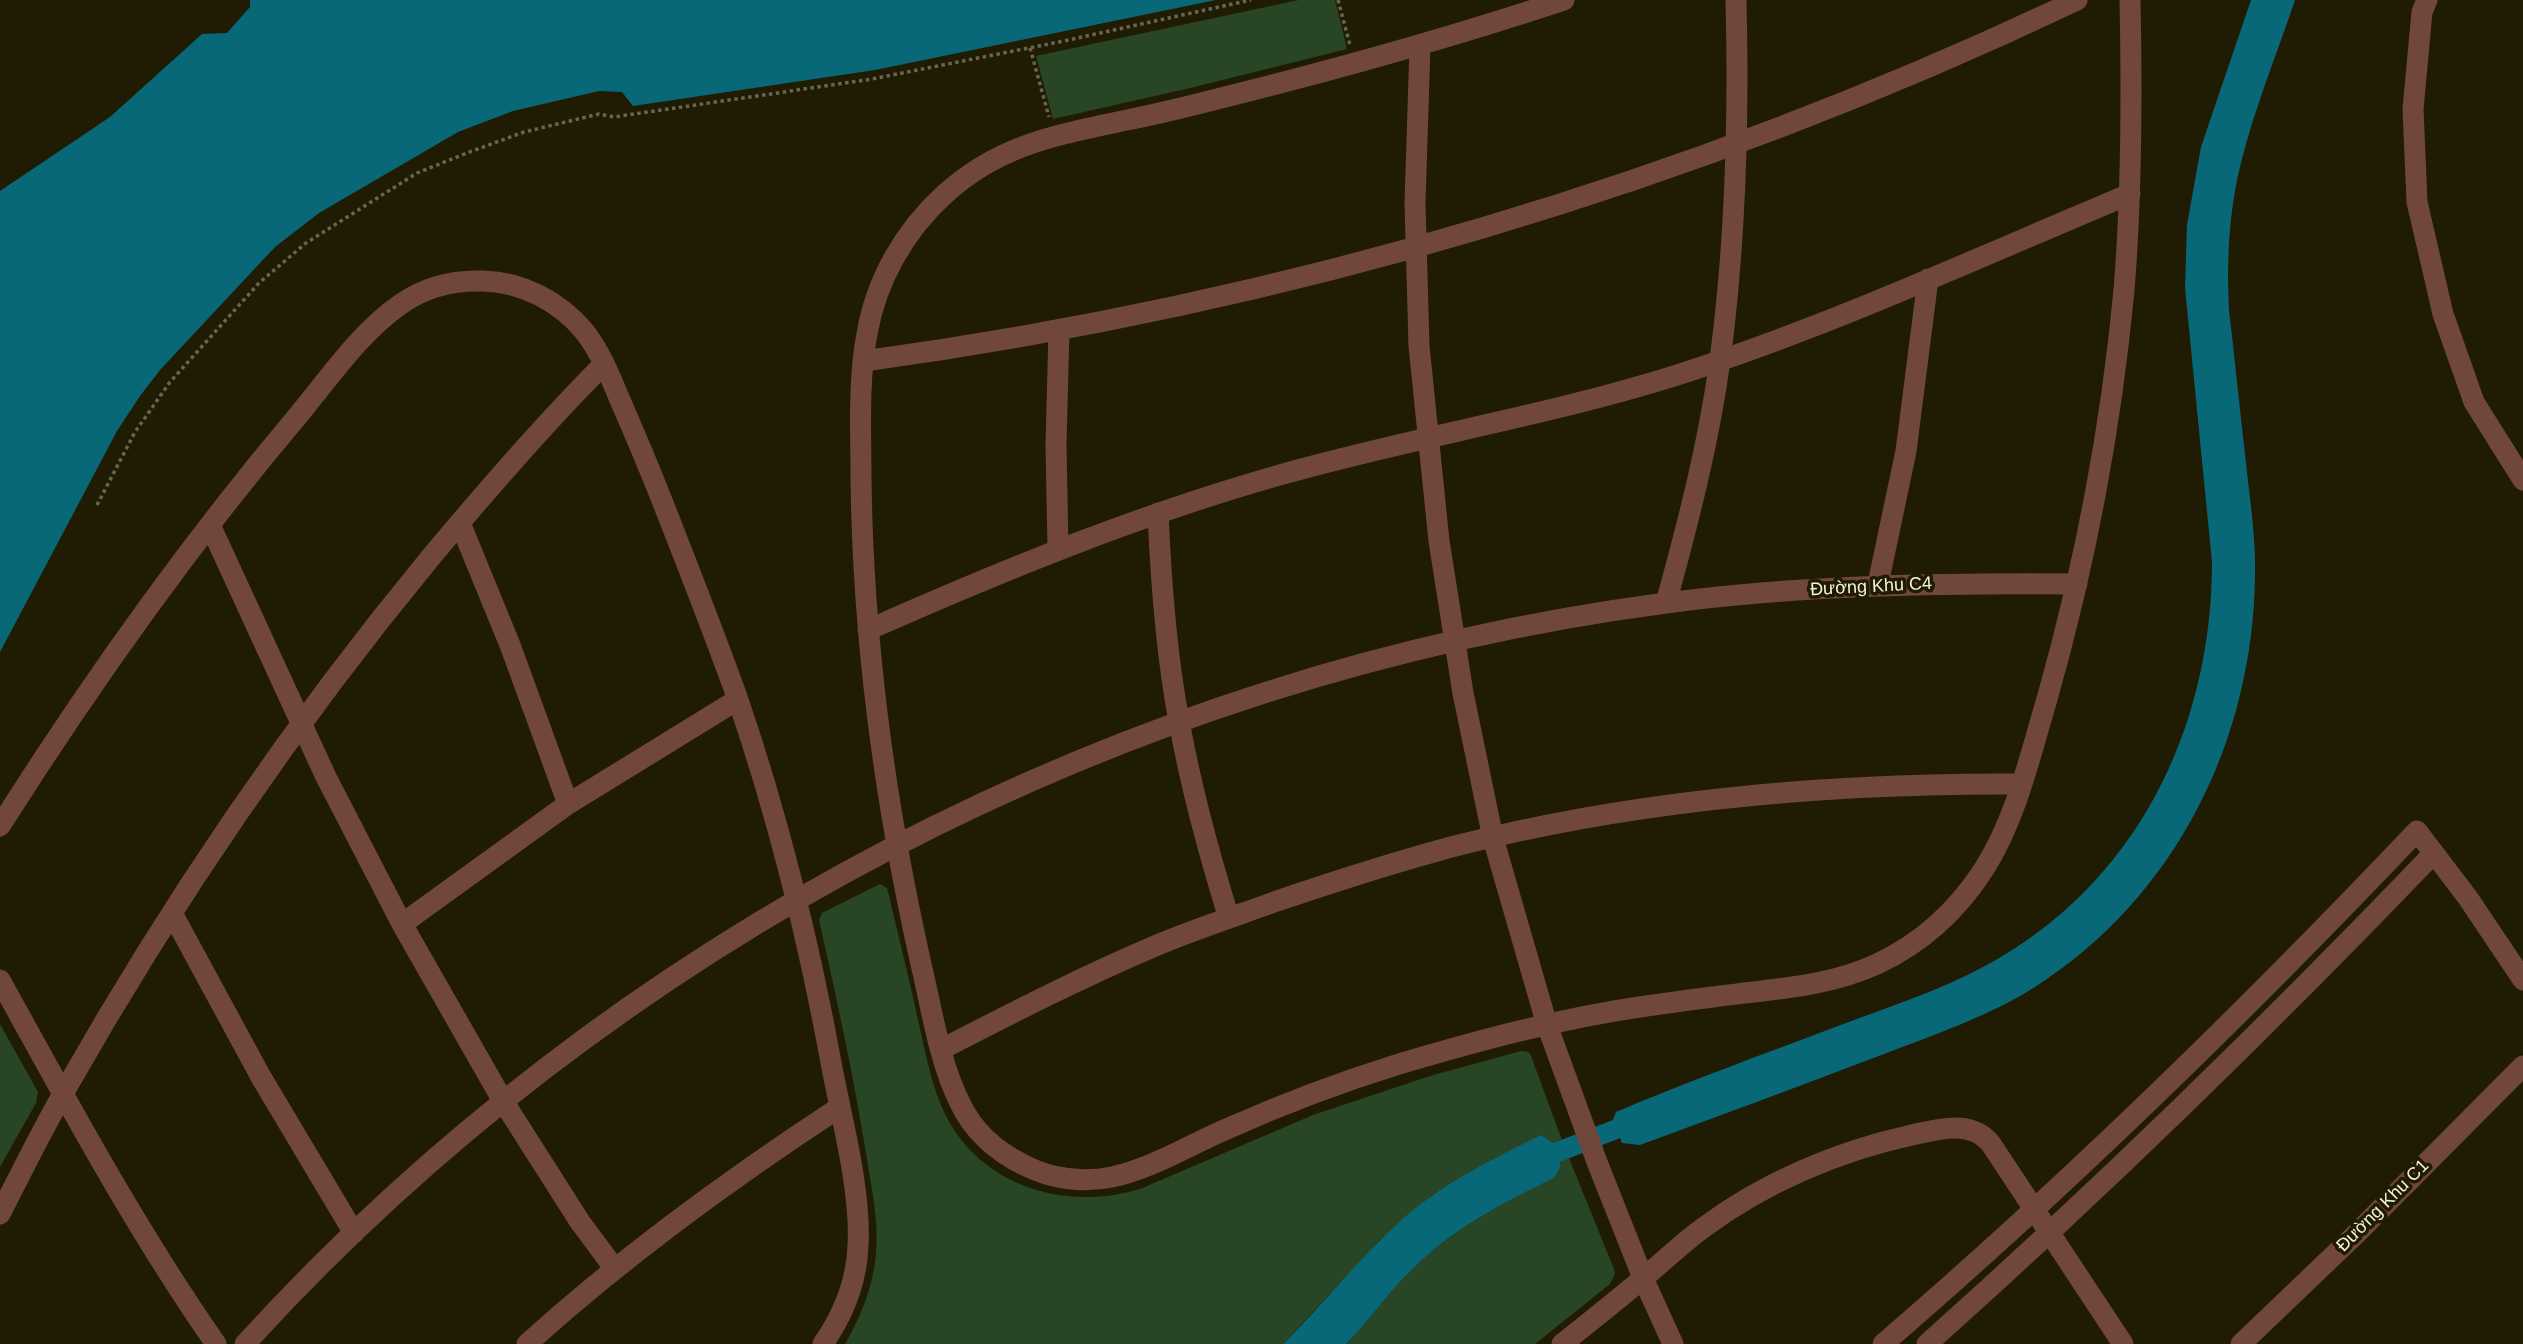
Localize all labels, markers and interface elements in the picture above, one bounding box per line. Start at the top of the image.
street label: Đường Khu C4 [1810,573,1932,601]
street label: Đường Khu C1 [2332,1155,2434,1257]

